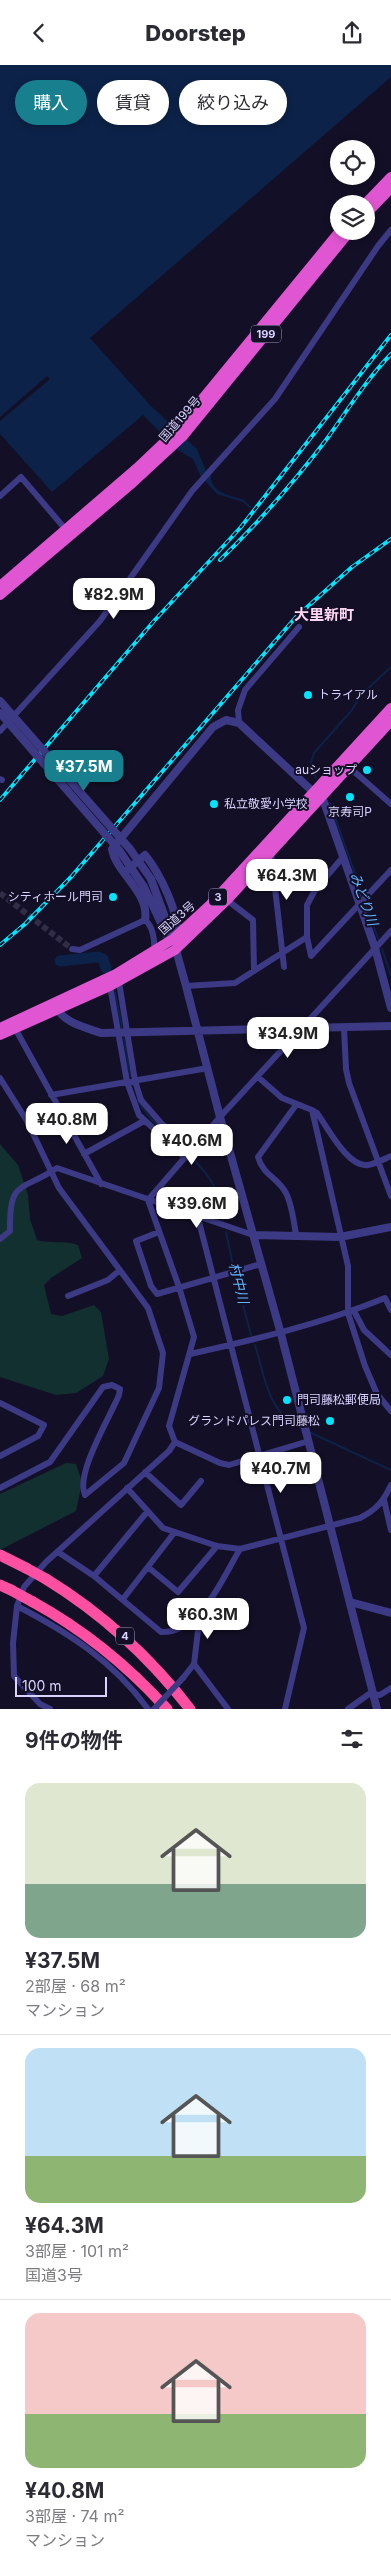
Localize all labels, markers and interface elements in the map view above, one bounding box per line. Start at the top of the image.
icon: back [25,19,53,47]
icon: share [338,19,366,47]
text: Doorstep [145,20,246,46]
chip: 購入 [15,80,87,125]
chip: 賃貸 [97,80,169,125]
chip: 絞り込み [179,80,287,125]
map controls [330,140,375,240]
button: locate [330,140,375,185]
button: layers [330,195,375,240]
road number: 199 [251,325,281,343]
street label: 国道199号 [156,393,204,445]
pin: ¥82.9M [73,577,155,620]
text: ¥82.9M [84,584,144,604]
district label: 大里新町 [294,605,354,624]
place label: トライアル [318,687,378,702]
marker: トライアル [302,689,314,701]
pin: ¥37.5M [43,749,125,792]
text: ¥37.5M [55,756,113,776]
place label: auショップ [295,762,357,777]
marker: auショップ [361,764,373,776]
marker: 京寿司P [344,791,356,803]
place label: 私立敬愛小学校 [224,796,308,811]
marker: 私立敬愛小学校 [208,798,220,810]
place label: 京寿司P [328,804,372,819]
pin: ¥64.3M [246,859,328,901]
text: ¥64.3M [257,865,317,885]
water label: みどり川 [347,870,383,930]
place label: シティホール門司 [8,889,103,904]
road number: 3 [209,889,227,905]
marker: シティホール門司 [107,891,119,903]
street label: 国道3号 [155,898,198,938]
pin: ¥34.9M [247,1017,329,1059]
text: ¥34.9M [258,1023,318,1043]
pin: ¥40.8M [26,1103,108,1145]
text: ¥40.8M [37,1109,97,1129]
pin: ¥40.6M [151,1123,233,1166]
text: ¥40.6M [162,1130,222,1150]
pin: ¥39.6M [156,1187,238,1229]
text: ¥39.6M [167,1193,227,1213]
water label: 村中川 [226,1260,253,1307]
place label: 門司藤松郵便局 [297,1392,381,1407]
marker: 門司藤松郵便局 [281,1394,293,1406]
place label: グランドパレス門司藤松 [188,1413,320,1428]
marker: グランドパレス門司藤松 [324,1415,336,1427]
pin: ¥40.7M [240,1451,322,1494]
text: ¥40.7M [251,1458,311,1478]
pin: ¥60.3M [167,1597,249,1640]
text: ¥60.3M [178,1604,238,1624]
road number: 4 [116,1627,134,1645]
scale bar [15,1674,108,1697]
text: 100 m [22,1677,62,1694]
icon: filters [338,1725,366,1753]
text: 9件の物件 [25,1728,123,1753]
icon: home [151,1815,241,1905]
text: ¥37.5M [25,1948,100,1973]
text: 2部屋 · 68 m² [25,1976,126,1996]
text: マンション [25,2000,105,2020]
icon: home [151,2081,241,2171]
text: ¥64.3M [25,2213,104,2238]
text: 3部屋 · 101 m² [25,2241,129,2261]
text: 国道3号 [25,2265,83,2285]
icon: home [151,2346,241,2436]
text: ¥40.8M [25,2478,104,2503]
text: 3部屋 · 74 m² [25,2506,125,2526]
text: マンション [25,2530,105,2550]

